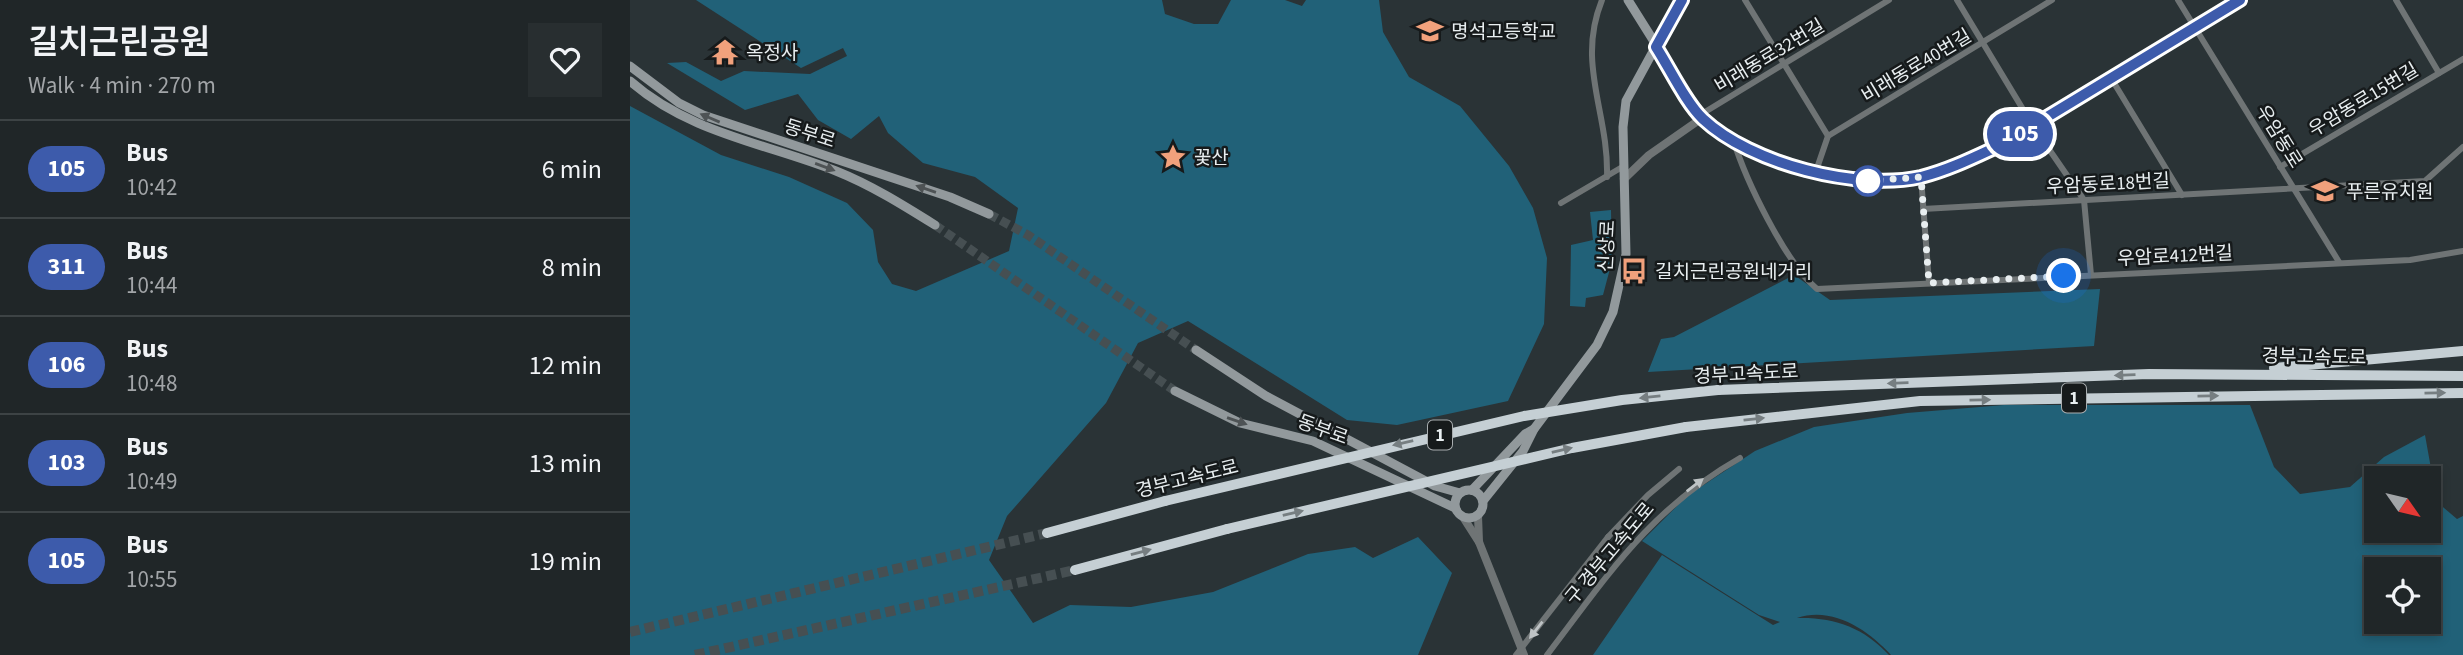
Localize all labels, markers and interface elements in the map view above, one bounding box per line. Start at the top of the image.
street label: 비래동로32번길 [1710,13,1830,100]
school or university icon: 명석고등학교 [1415,16,1445,46]
text: 길치근린공원 [28,19,210,66]
place label: 명석고등학교 [1451,19,1556,46]
button: heart [528,23,602,97]
street label: 비래동로40번길 [1857,23,1977,110]
temple icon: 옥정사 [710,37,740,67]
place label: 옥정사 [746,40,798,67]
street label: 우암동로15번길 [2304,57,2424,144]
text: Walk · 4 min · 270 m [28,69,216,102]
street label: 우암동로 [2249,100,2309,174]
line badge: 105 [1980,111,2060,157]
one-way arrow [699,112,720,123]
street label: 동부로 [780,113,839,155]
text: 105 [2001,116,2039,151]
text: Bus [126,134,168,171]
place icon: 꽃산 [1158,142,1188,172]
place label: 꽃산 [1194,145,1229,172]
text: 105 [47,151,86,186]
text: 6 min [542,151,602,188]
one-way arrow [815,162,836,173]
unlabelled marker [1853,166,1883,196]
street label: 우암동로18번길 [2046,168,2171,201]
text: 10:42 [126,171,177,204]
school or university icon: 푸른유치원 [2310,176,2340,206]
place label: 푸른유치원 [2346,179,2433,206]
one-way arrow [915,183,936,193]
street label: 신상로 [1593,219,1622,273]
text: Bus [126,232,168,269]
street label: 우암로412번길 [2117,240,2234,273]
text: 311 [47,249,86,284]
text: 8 min [542,249,602,286]
bus stop icon: 길치근린공원네거리 [1619,256,1649,286]
your location [2046,258,2081,293]
place label: 길치근린공원네거리 [1655,259,1812,286]
text: 10:44 [126,269,177,302]
text: Bus [126,330,168,367]
street label: 경부고속도로 [2261,343,2367,372]
text: 106 [47,347,86,382]
text: 12 min [529,347,602,384]
street label: 경부고속도로 [1693,358,1799,391]
text: 10:48 [126,367,177,400]
one-way arrow [2114,369,2136,380]
one-way arrow [1887,378,1909,389]
road number: 1 [2062,384,2086,412]
one-way arrow [2424,387,2446,399]
one-way arrow [2197,390,2219,402]
one-way arrow [1639,392,1661,403]
one-way arrow [1969,394,1991,406]
street label: 동부로 [1293,409,1352,452]
one-way arrow [1743,414,1765,425]
one-way arrow [1226,416,1247,427]
road number: 1 [1428,421,1452,450]
text: Bus [126,428,168,465]
one-way arrow [1392,438,1414,449]
one-way arrow [1552,444,1574,455]
text: 103 [47,445,86,480]
text: 13 min [529,445,602,482]
street label: 경부고속도로 [1133,454,1242,505]
text: 10:49 [126,465,177,498]
north arrow [2364,466,2441,542]
map controls [2364,466,2441,634]
one-way arrow [1685,478,1703,493]
street label: 구 경부고속도로 [1559,497,1661,611]
one-way arrow [1282,507,1304,518]
text: Bus [126,526,168,563]
text: 105 [47,543,86,578]
text: 19 min [529,543,602,580]
one-way arrow [1130,546,1152,557]
button: locate [2364,557,2441,634]
text: 10:55 [126,563,177,596]
one-way arrow [1528,620,1543,638]

